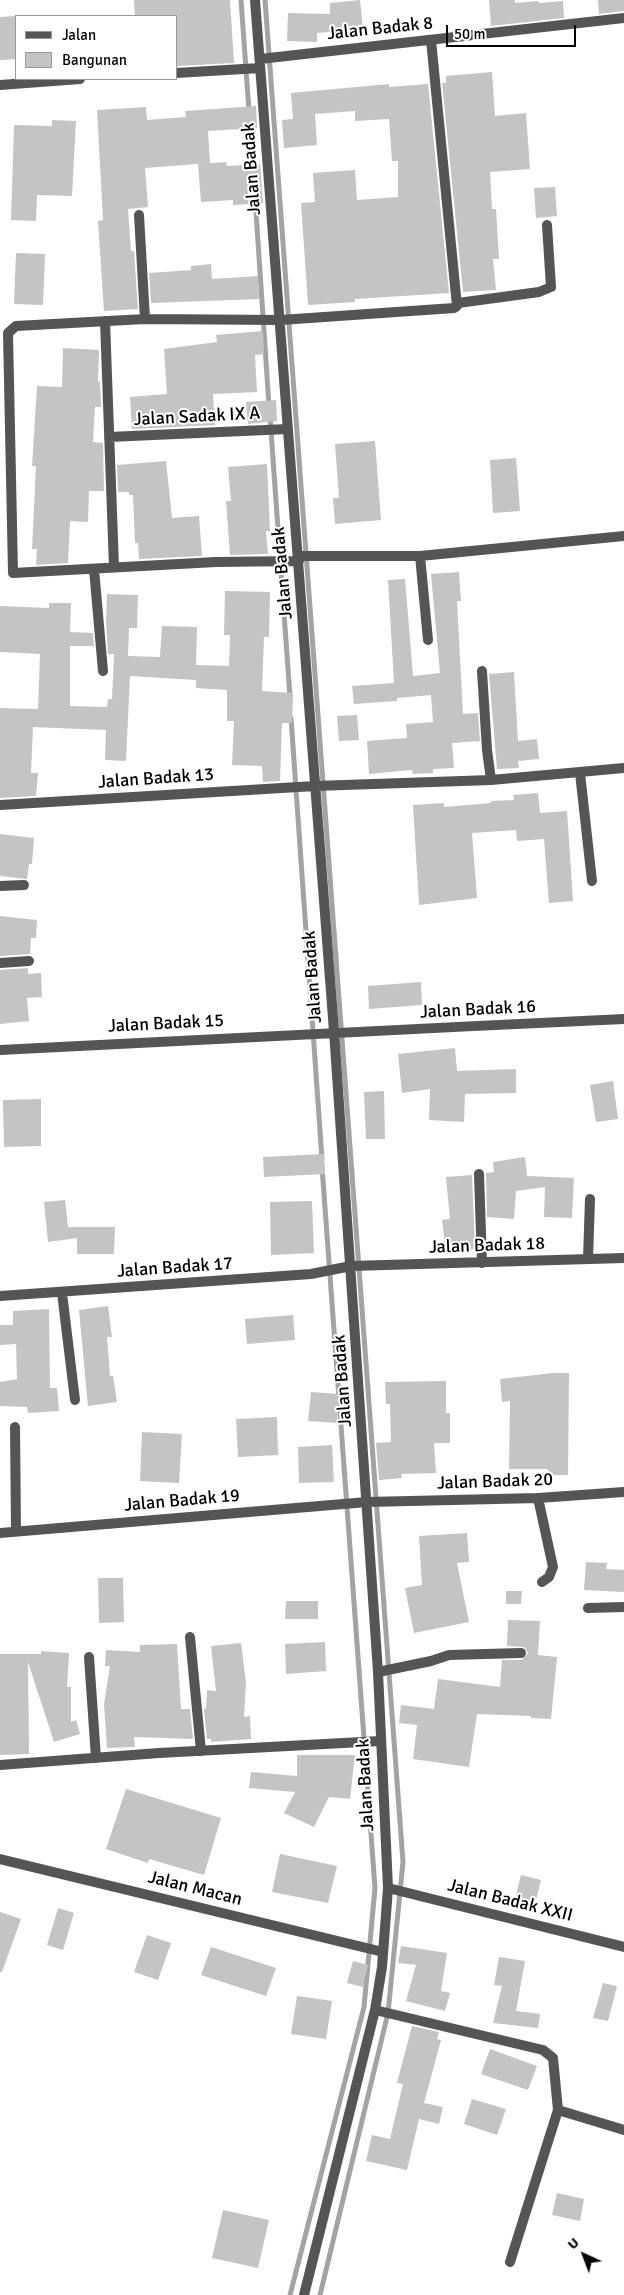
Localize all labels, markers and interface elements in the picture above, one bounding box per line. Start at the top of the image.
street label: Jalan Badak 8 [326,13,434,45]
legend [15,15,178,80]
scale bar [449,15,579,47]
text: 50 m [454,25,485,43]
text: Jalan [62,26,96,44]
text: Bangunan [62,51,127,69]
street label: Jalan Badak [238,122,266,216]
street label: Jalan Sadak IX A [133,403,261,431]
street label: Jalan Badak [268,526,298,620]
street label: Jalan Badak 13 [97,764,215,794]
street label: Jalan Badak [299,930,327,1024]
street label: Jalan Badak 16 [420,996,536,1024]
street label: Jalan Badak 15 [108,1010,224,1038]
street label: Jalan Badak 18 [429,1233,545,1259]
street label: Jalan Badak 17 [116,1253,234,1283]
street label: Jalan Badak [329,1334,357,1428]
street label: Jalan Badak 20 [437,1469,553,1495]
street label: Jalan Badak 19 [123,1485,241,1517]
street label: Jalan Badak [353,1738,379,1832]
street label: Jalan Macan [146,1867,244,1911]
street label: Jalan Badak XXII [445,1875,575,1927]
north arrow [559,2230,609,2280]
text: U [564,2234,583,2253]

